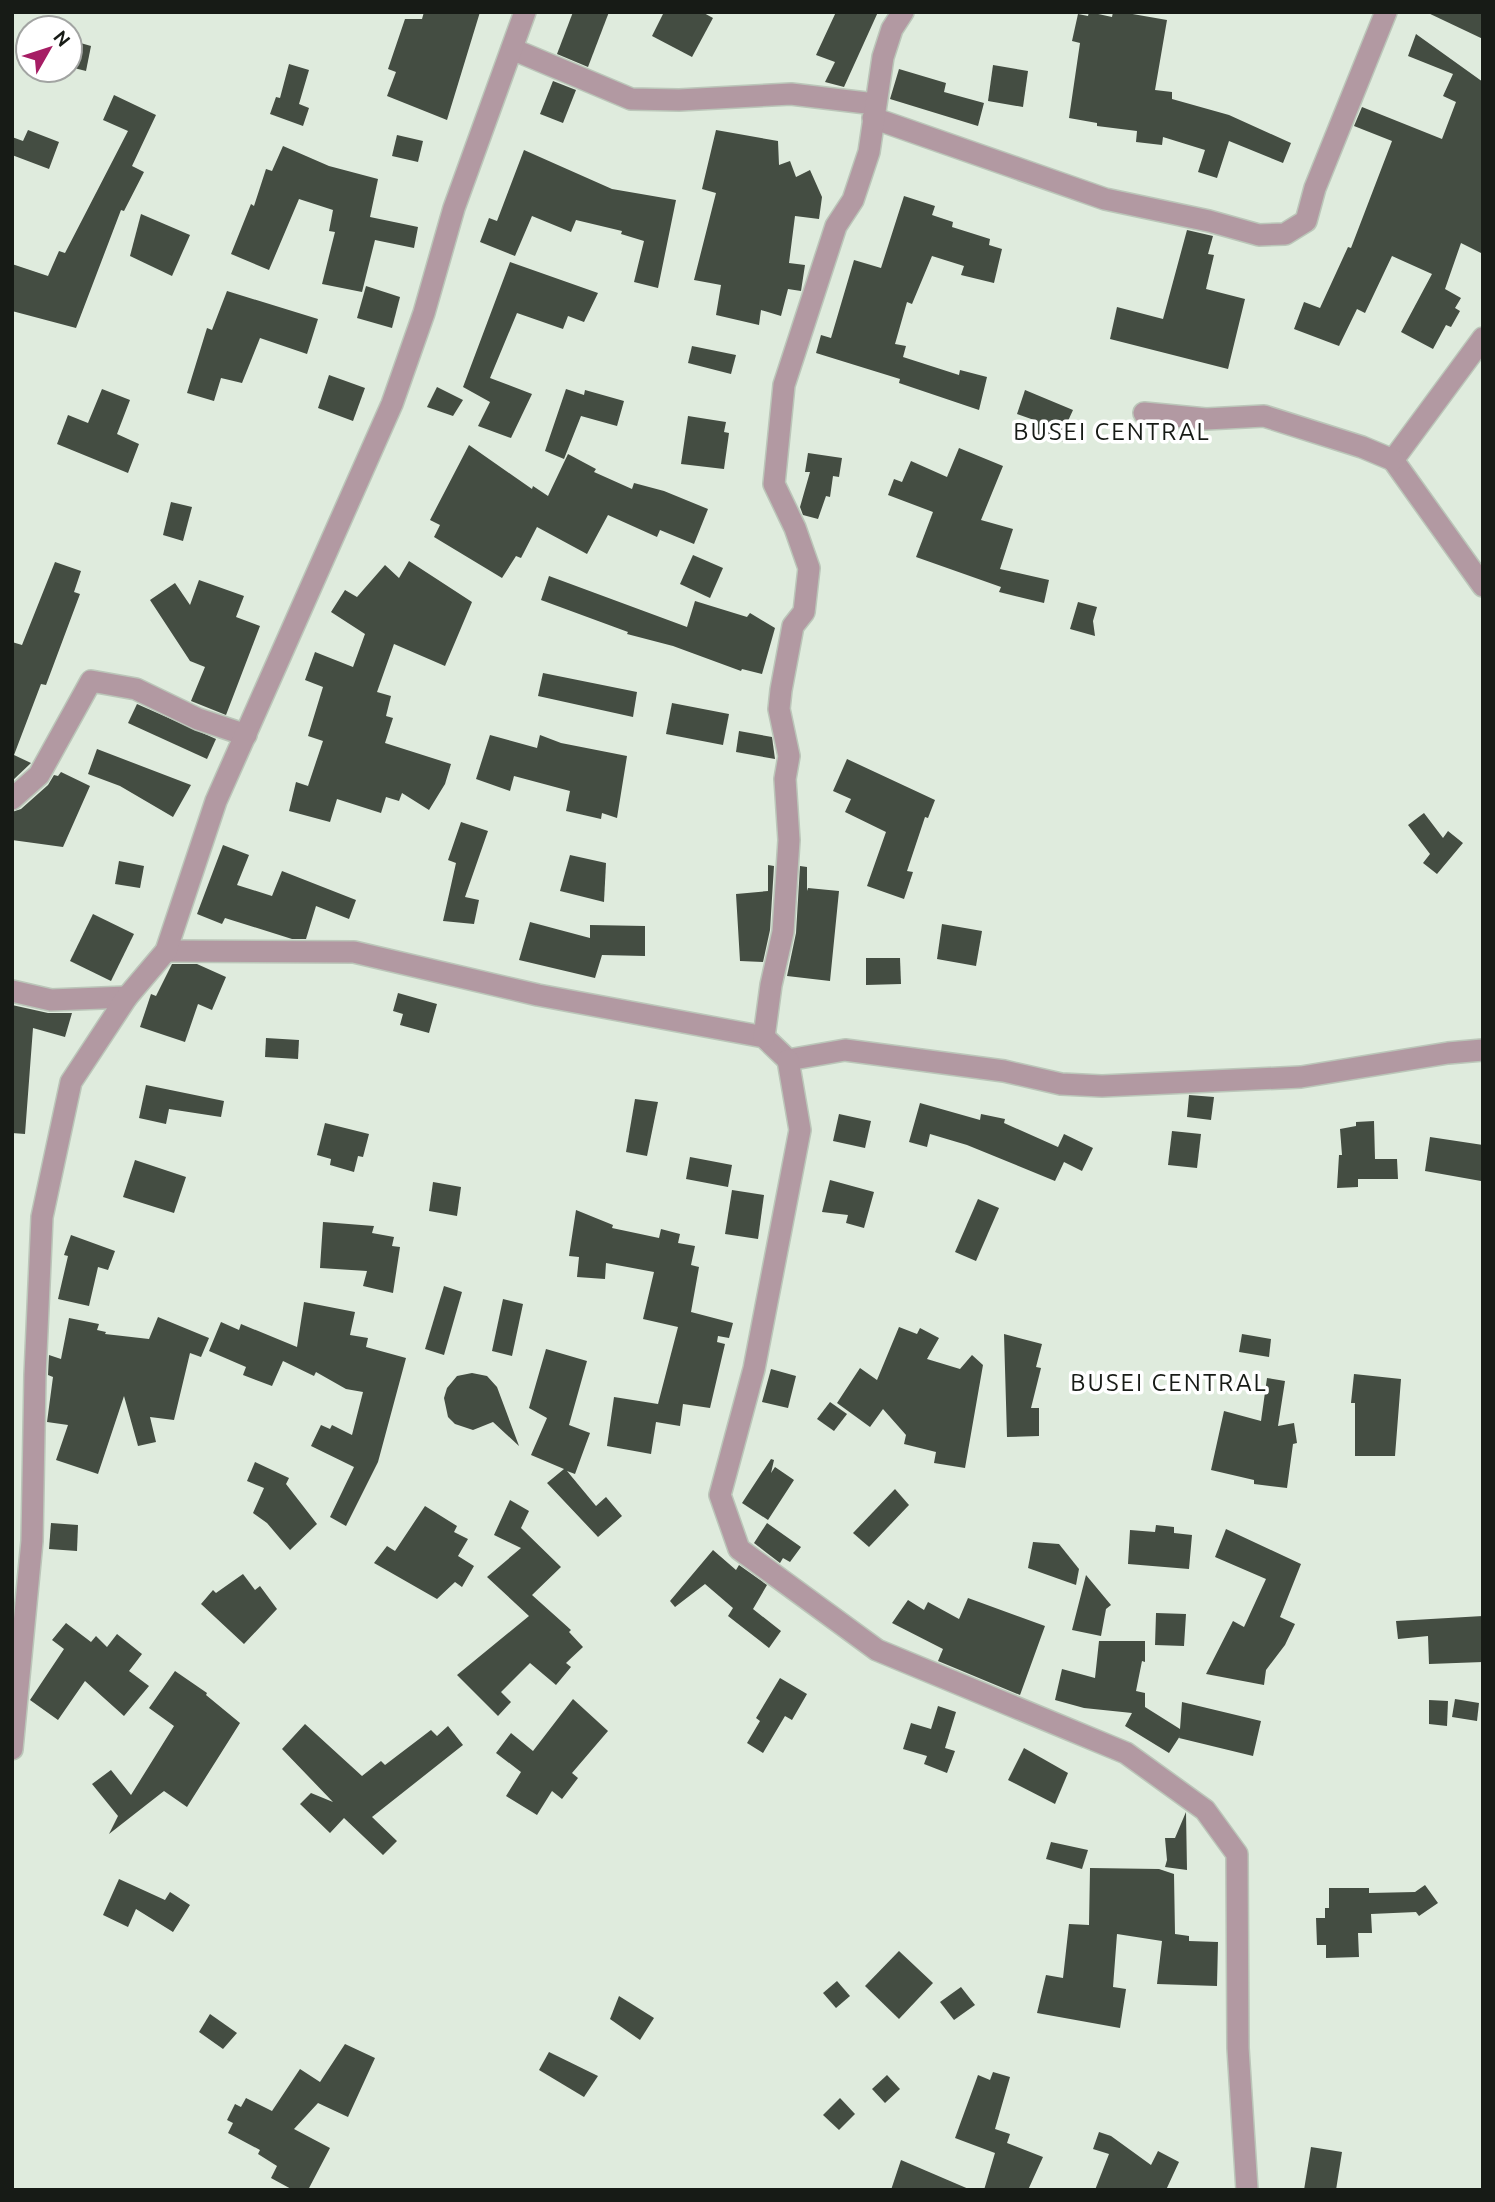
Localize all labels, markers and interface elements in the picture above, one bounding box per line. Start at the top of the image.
north arrow [14,14,84,84]
text: N [49,26,75,51]
district label: BUSEI CENTRAL [1013,418,1211,445]
district label: BUSEI CENTRAL [1070,1369,1268,1396]

